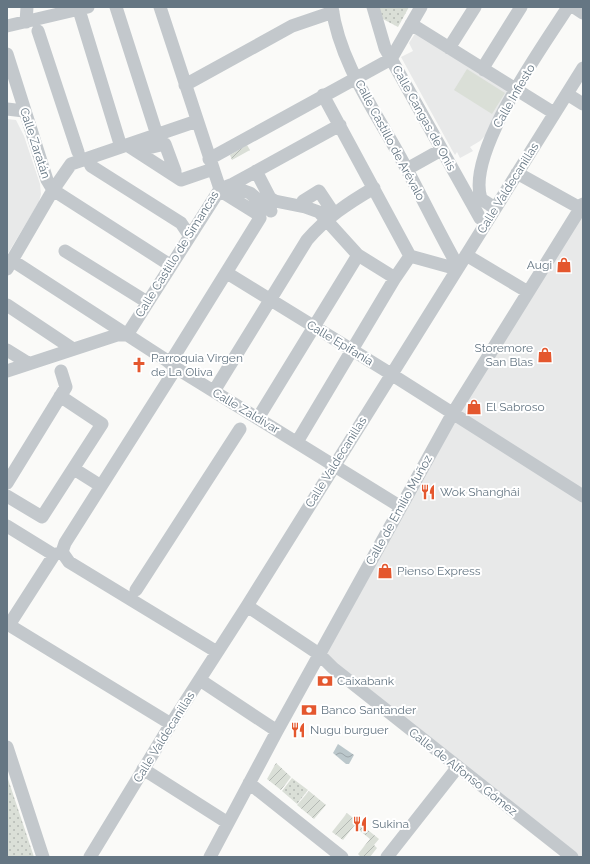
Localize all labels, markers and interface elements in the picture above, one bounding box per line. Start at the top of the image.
street label: Calle Infiesto [490,62,538,130]
street label: Calle Cangas de Onís [389,63,459,173]
street label: Calle Castillo de Arévalo [352,77,428,203]
street label: Calle Zaratán [17,106,53,180]
street label: Calle Valdecanillas [474,140,542,236]
street label: Calle Castillo de Simancas [132,188,222,320]
shop icon: Augi [555,256,573,274]
place label: Augi [527,258,552,272]
street label: Calle Epifanía [304,318,376,368]
place label: Storemore San Blas [474,341,533,369]
shop icon: Storemore San Blas [536,346,554,364]
place label: Parroquia Virgen de La Oliva [151,351,243,379]
church icon: Parroquia Virgen de La Oliva [130,356,148,374]
street label: Calle Zaldívar [210,385,283,437]
shop icon: El Sabroso [465,398,483,416]
place label: El Sabroso [486,400,545,414]
street label: Calle Valdecanillas [302,414,370,510]
street label: Calle de Emilio Muñoz [363,453,435,567]
restaurant icon: Wok Shanghái [419,483,437,501]
place label: Wok Shanghái [440,485,520,499]
shop icon: Pienso Express [376,562,394,580]
place label: Pienso Express [397,564,481,578]
bank icon: Caixabank [316,672,334,690]
place label: Caixabank [337,674,395,688]
street label: Calle Valdecanillas [130,689,198,785]
bank icon: Banco Santander [300,701,318,719]
place label: Banco Santander [321,703,417,717]
restaurant icon: Nugu burguer [289,721,307,739]
place label: Nugu burguer [310,723,389,737]
street label: Calle de Alfonso Gómez [406,725,520,819]
restaurant icon: Sukina [351,815,369,833]
place label: Sukina [372,817,409,831]

